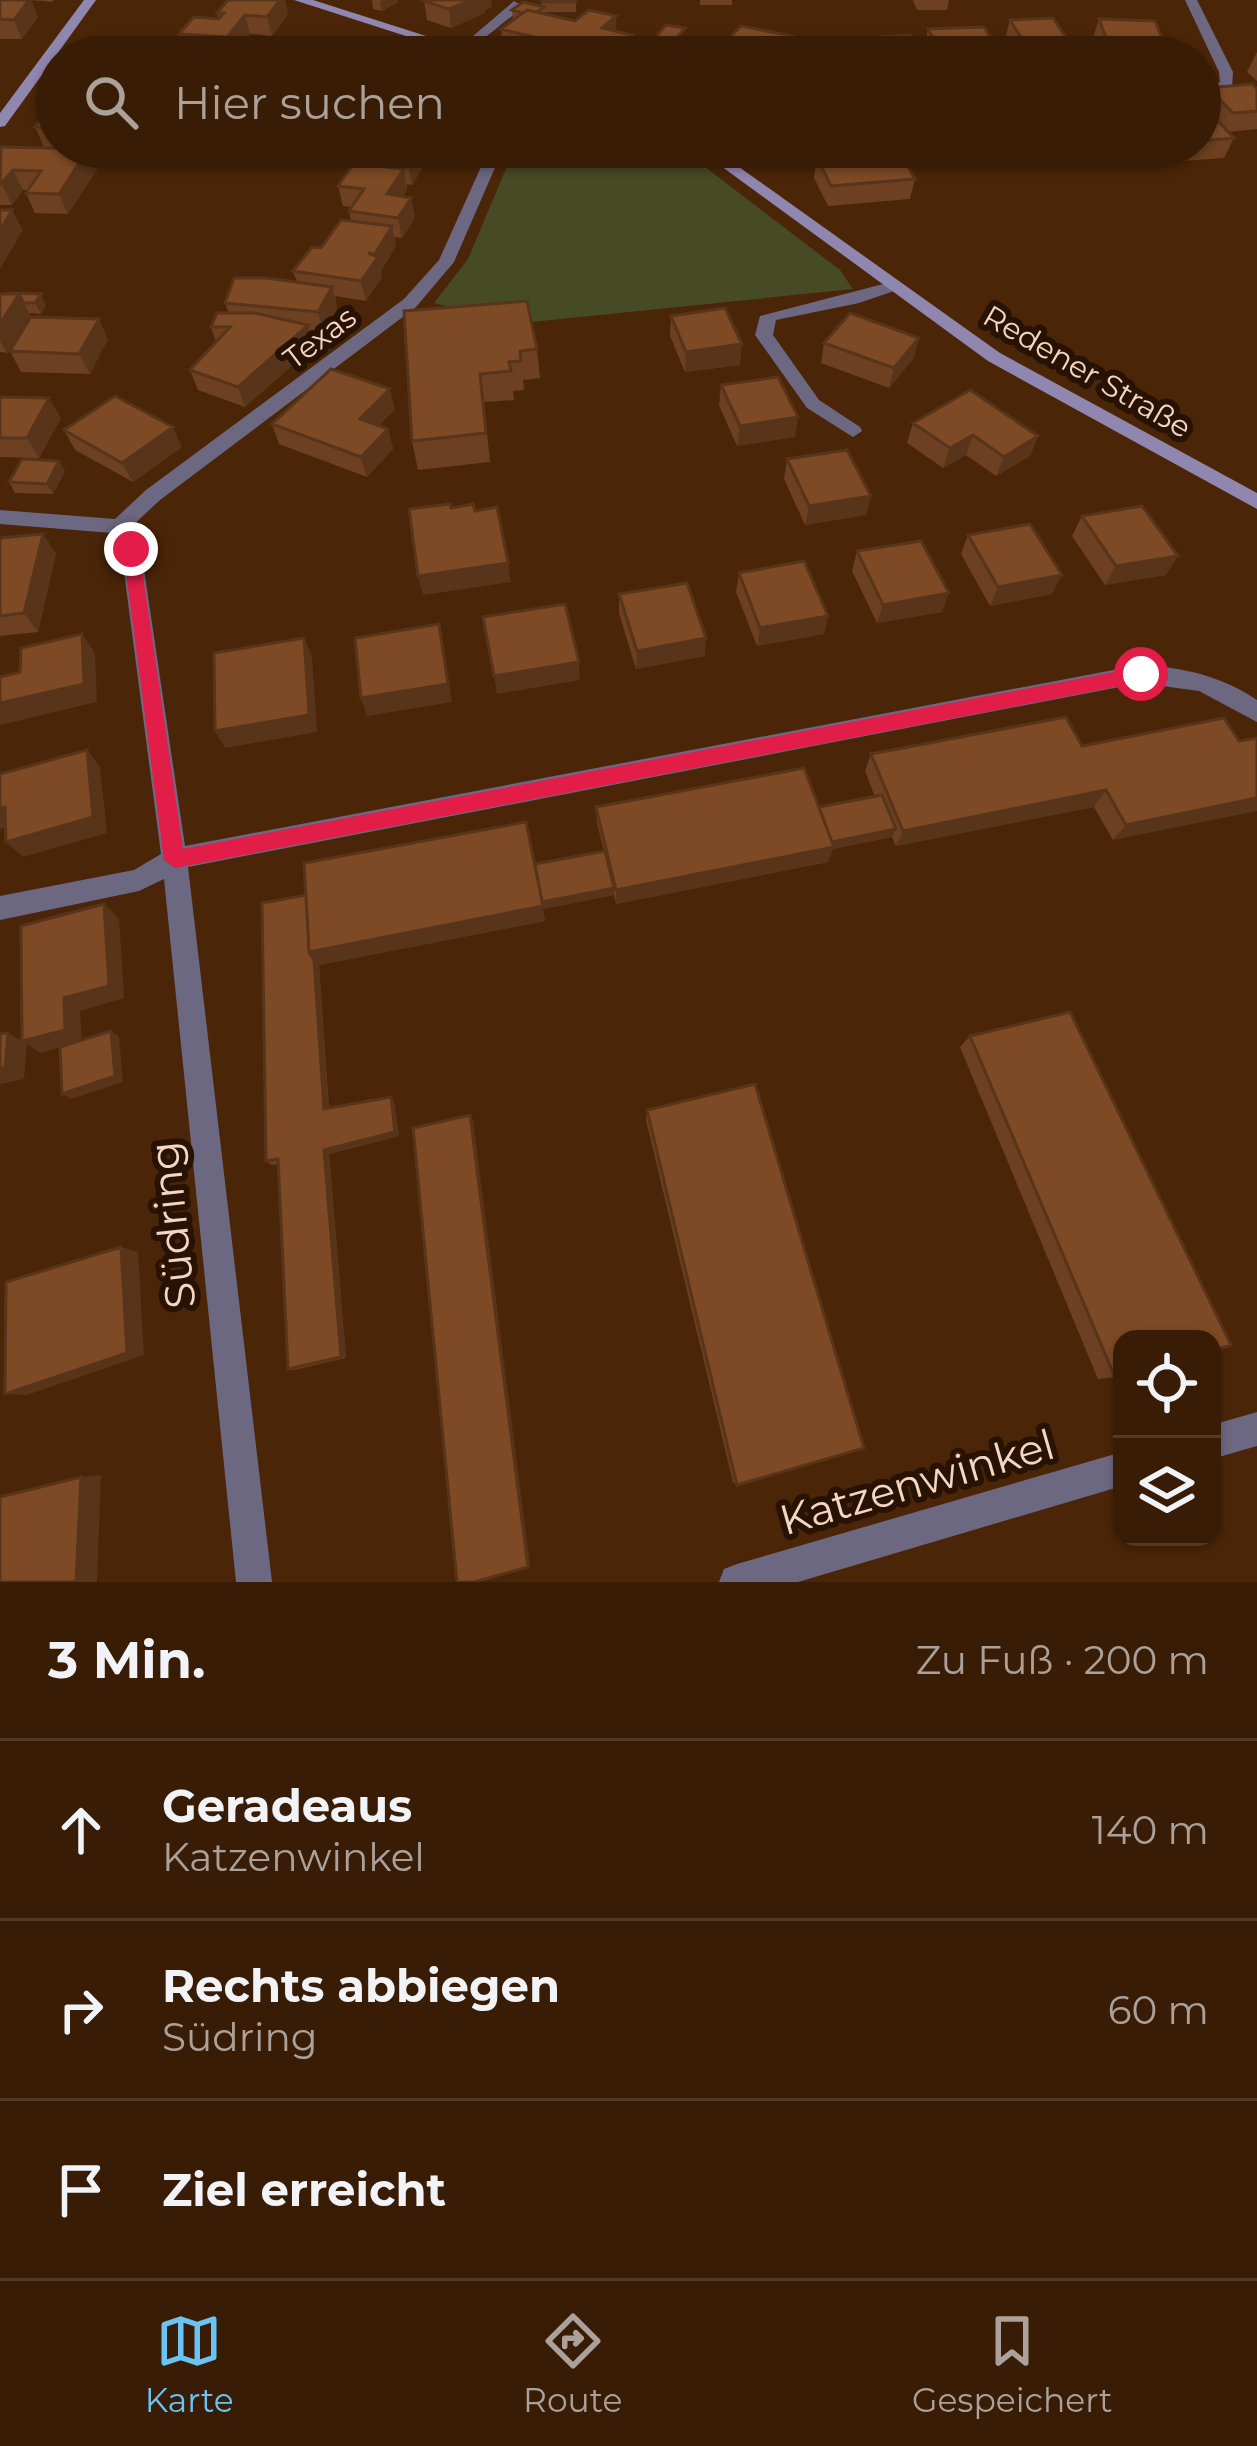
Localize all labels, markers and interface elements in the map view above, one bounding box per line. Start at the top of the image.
search box [36,36,1221,168]
icon: search [78,69,144,135]
text: Hier suchen [174,75,445,130]
street label: Redener Straße [977,297,1198,446]
street label: Texas [276,298,363,377]
route end [104,522,158,576]
route start [1114,647,1168,701]
street label: Südring [137,1139,207,1311]
map controls [1113,1330,1221,1546]
button: locate [1113,1330,1221,1438]
street label: Katzenwinkel [774,1418,1060,1546]
button: layers [1113,1438,1221,1546]
text: 3 Min. [48,1629,205,1691]
text: Zu Fuß · 200 m [916,1636,1209,1684]
text: Geradeaus [162,1778,412,1833]
icon: ahead [48,1797,114,1863]
text: 140 m [1092,1806,1209,1854]
text: Katzenwinkel [162,1833,425,1881]
text: Rechts abbiegen [162,1958,560,2013]
icon: right [48,1977,114,2043]
text: 60 m [1108,1986,1209,2034]
text: Südring [162,2013,318,2061]
icon: arrive [48,2157,114,2223]
text: Ziel erreicht [162,2162,446,2217]
tab: Karte [145,2308,234,2420]
tab: Route [523,2308,622,2420]
tab: Gespeichert [912,2308,1112,2420]

